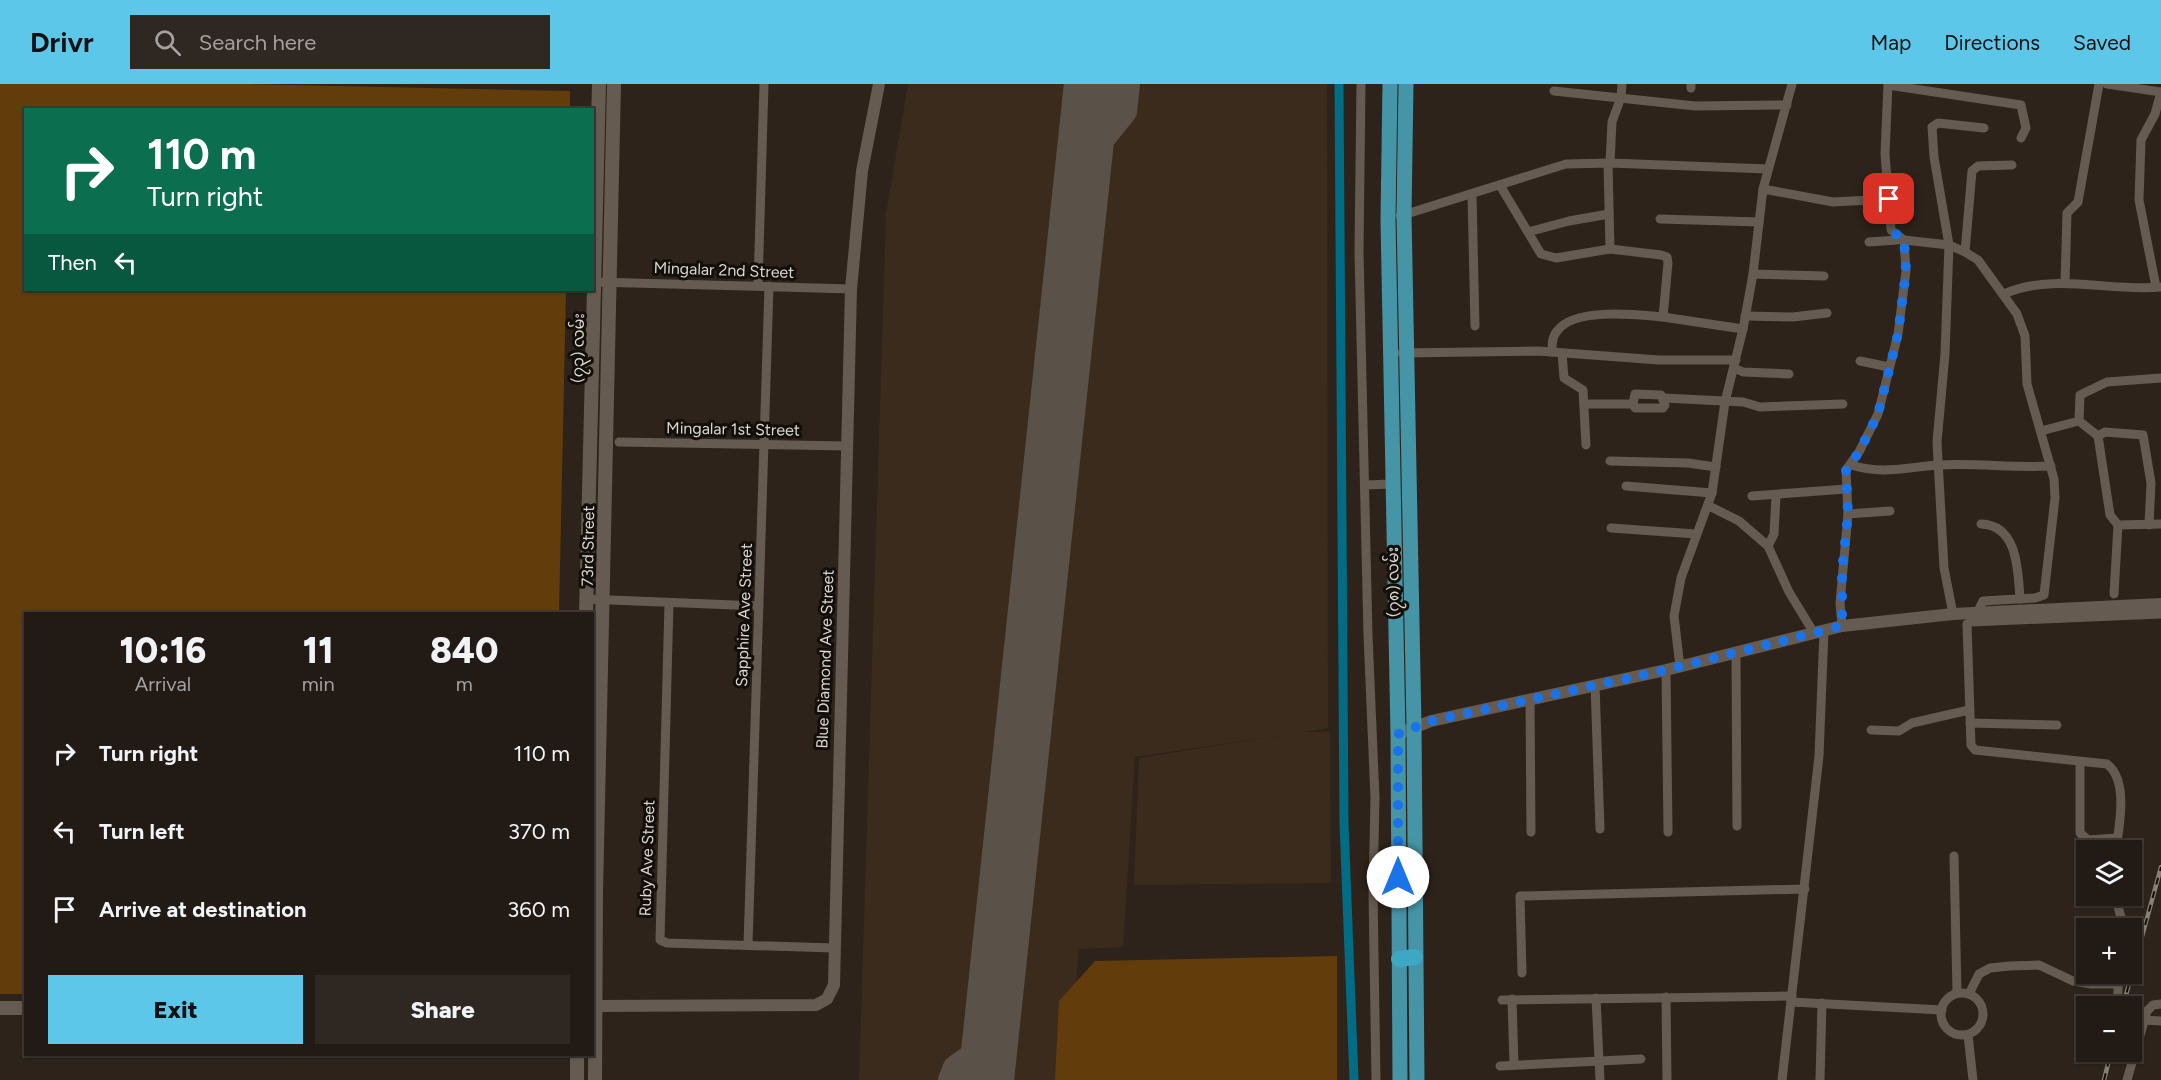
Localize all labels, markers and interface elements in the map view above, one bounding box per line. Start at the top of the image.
search box [130,15,550,69]
text: Drivr [30,25,94,59]
icon: search [151,26,184,59]
text: Search here [199,29,316,56]
text: Map [1870,30,1911,55]
text: Directions [1944,30,2040,55]
text: Saved [2073,30,2131,55]
text: 110 m [147,129,256,180]
icon: right [48,132,126,210]
pin [1863,173,1914,224]
text: Turn right [147,180,263,213]
icon: arrive [1872,182,1905,215]
icon: left [109,246,142,279]
text: Then [48,249,97,276]
street label: Mingalar 2nd Street [653,258,795,282]
street label: (၇၃) လမ်း [566,313,592,383]
street label: Mingalar 1st Street [666,418,800,440]
street label: 73rd Street [578,505,598,587]
street label: Sapphire Ave Street [732,543,756,687]
street label: (၇၈) လမ်း [1381,547,1407,617]
street label: Blue Diamond Ave Street [812,569,838,749]
text: 10:16 [119,629,206,672]
text: 11 [303,629,334,672]
text: 840 [430,629,499,672]
text: Arrival [135,672,191,696]
text: min [302,672,335,696]
text: m [456,672,473,696]
icon: right [48,737,81,770]
text: Turn right [99,740,198,767]
text: 110 m [514,740,570,767]
street label: Ruby Ave Street [635,799,659,917]
icon: left [48,815,81,848]
text: Turn left [99,818,185,845]
text: 370 m [508,818,570,845]
map controls [2076,840,2142,1062]
button: layers [2076,840,2142,906]
position arrow [1366,845,1430,909]
icon: arrive [48,893,81,926]
text: Arrive at destination [99,896,307,923]
text: 360 m [507,896,570,923]
button: + [2076,918,2142,984]
button: Exit [48,975,303,1044]
button: Share [315,975,570,1044]
button: − [2076,996,2142,1062]

